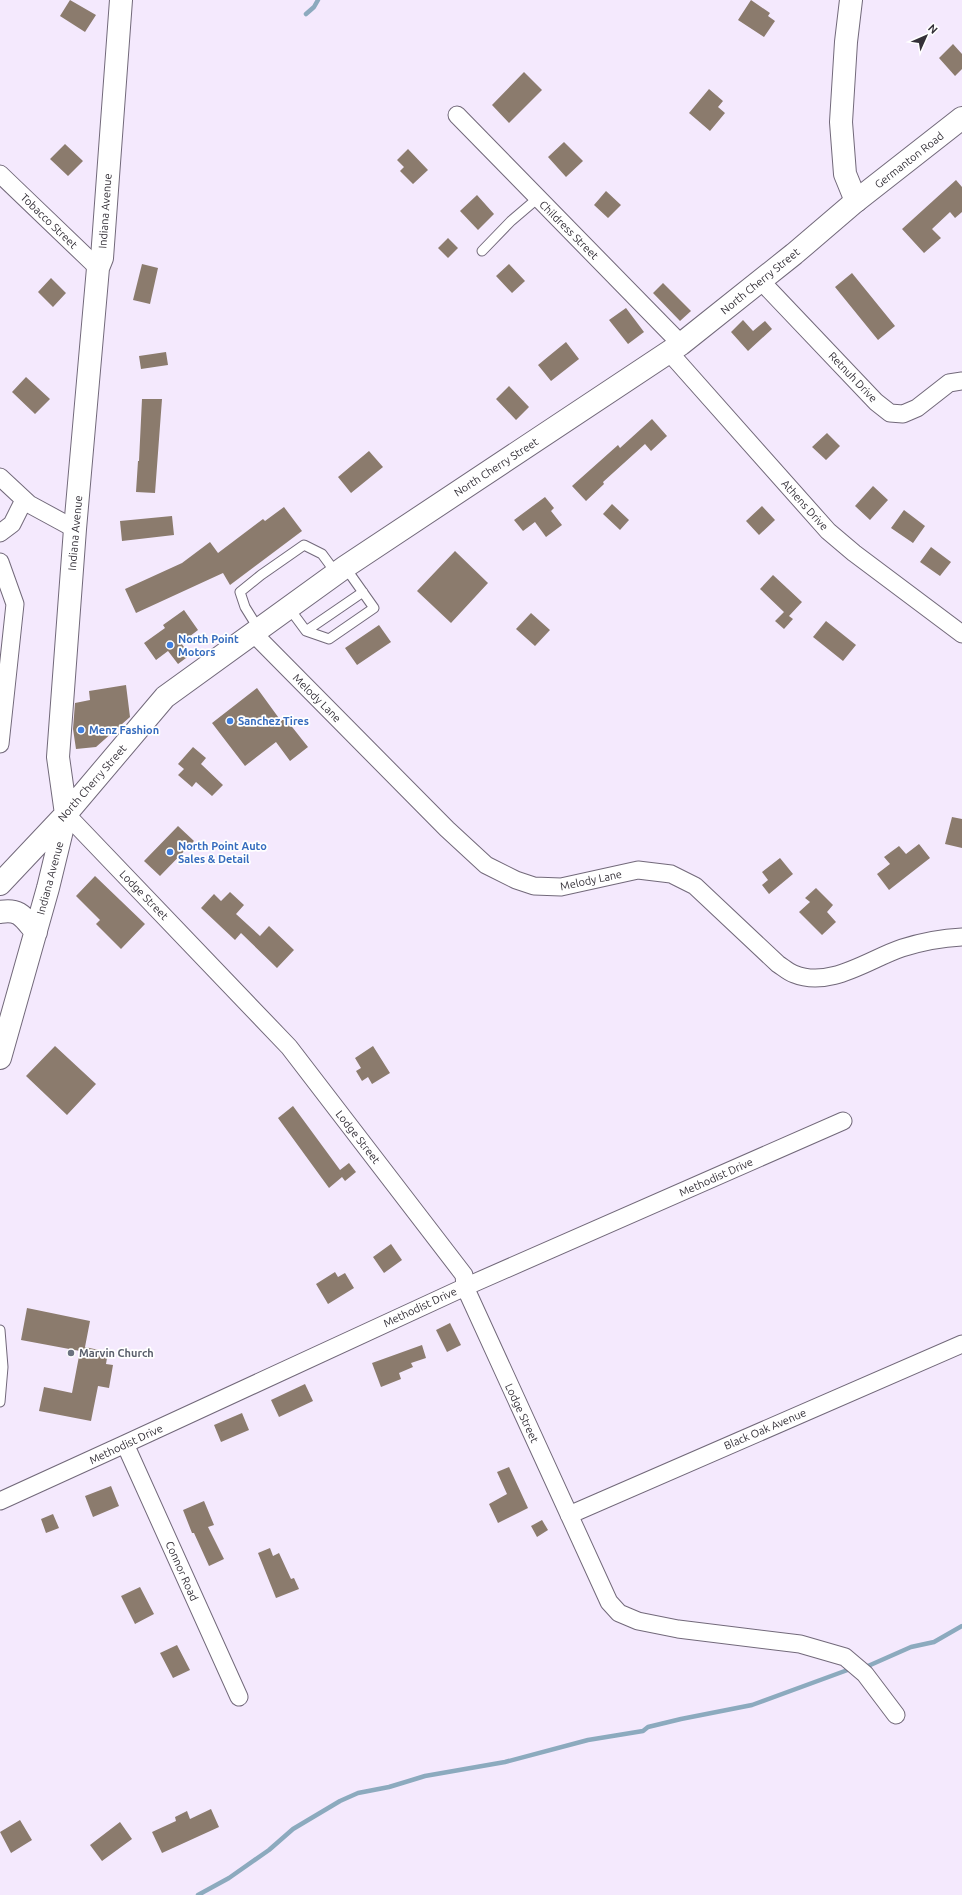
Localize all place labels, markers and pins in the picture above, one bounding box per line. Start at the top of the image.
place label: North Point Motors [178,633,239,658]
marker: North Point Motors [165,640,175,650]
place label: Sanchez Tires [238,715,309,727]
marker: Sanchez Tires [225,716,235,726]
place label: Menz Fashion [89,724,159,736]
marker: Menz Fashion [76,725,86,735]
place label: North Point Auto Sales & Detail [178,840,267,865]
marker: North Point Auto Sales & Detail [165,847,175,857]
place label: Marvin Church [79,1347,154,1359]
marker: Marvin Church [66,1348,76,1358]

